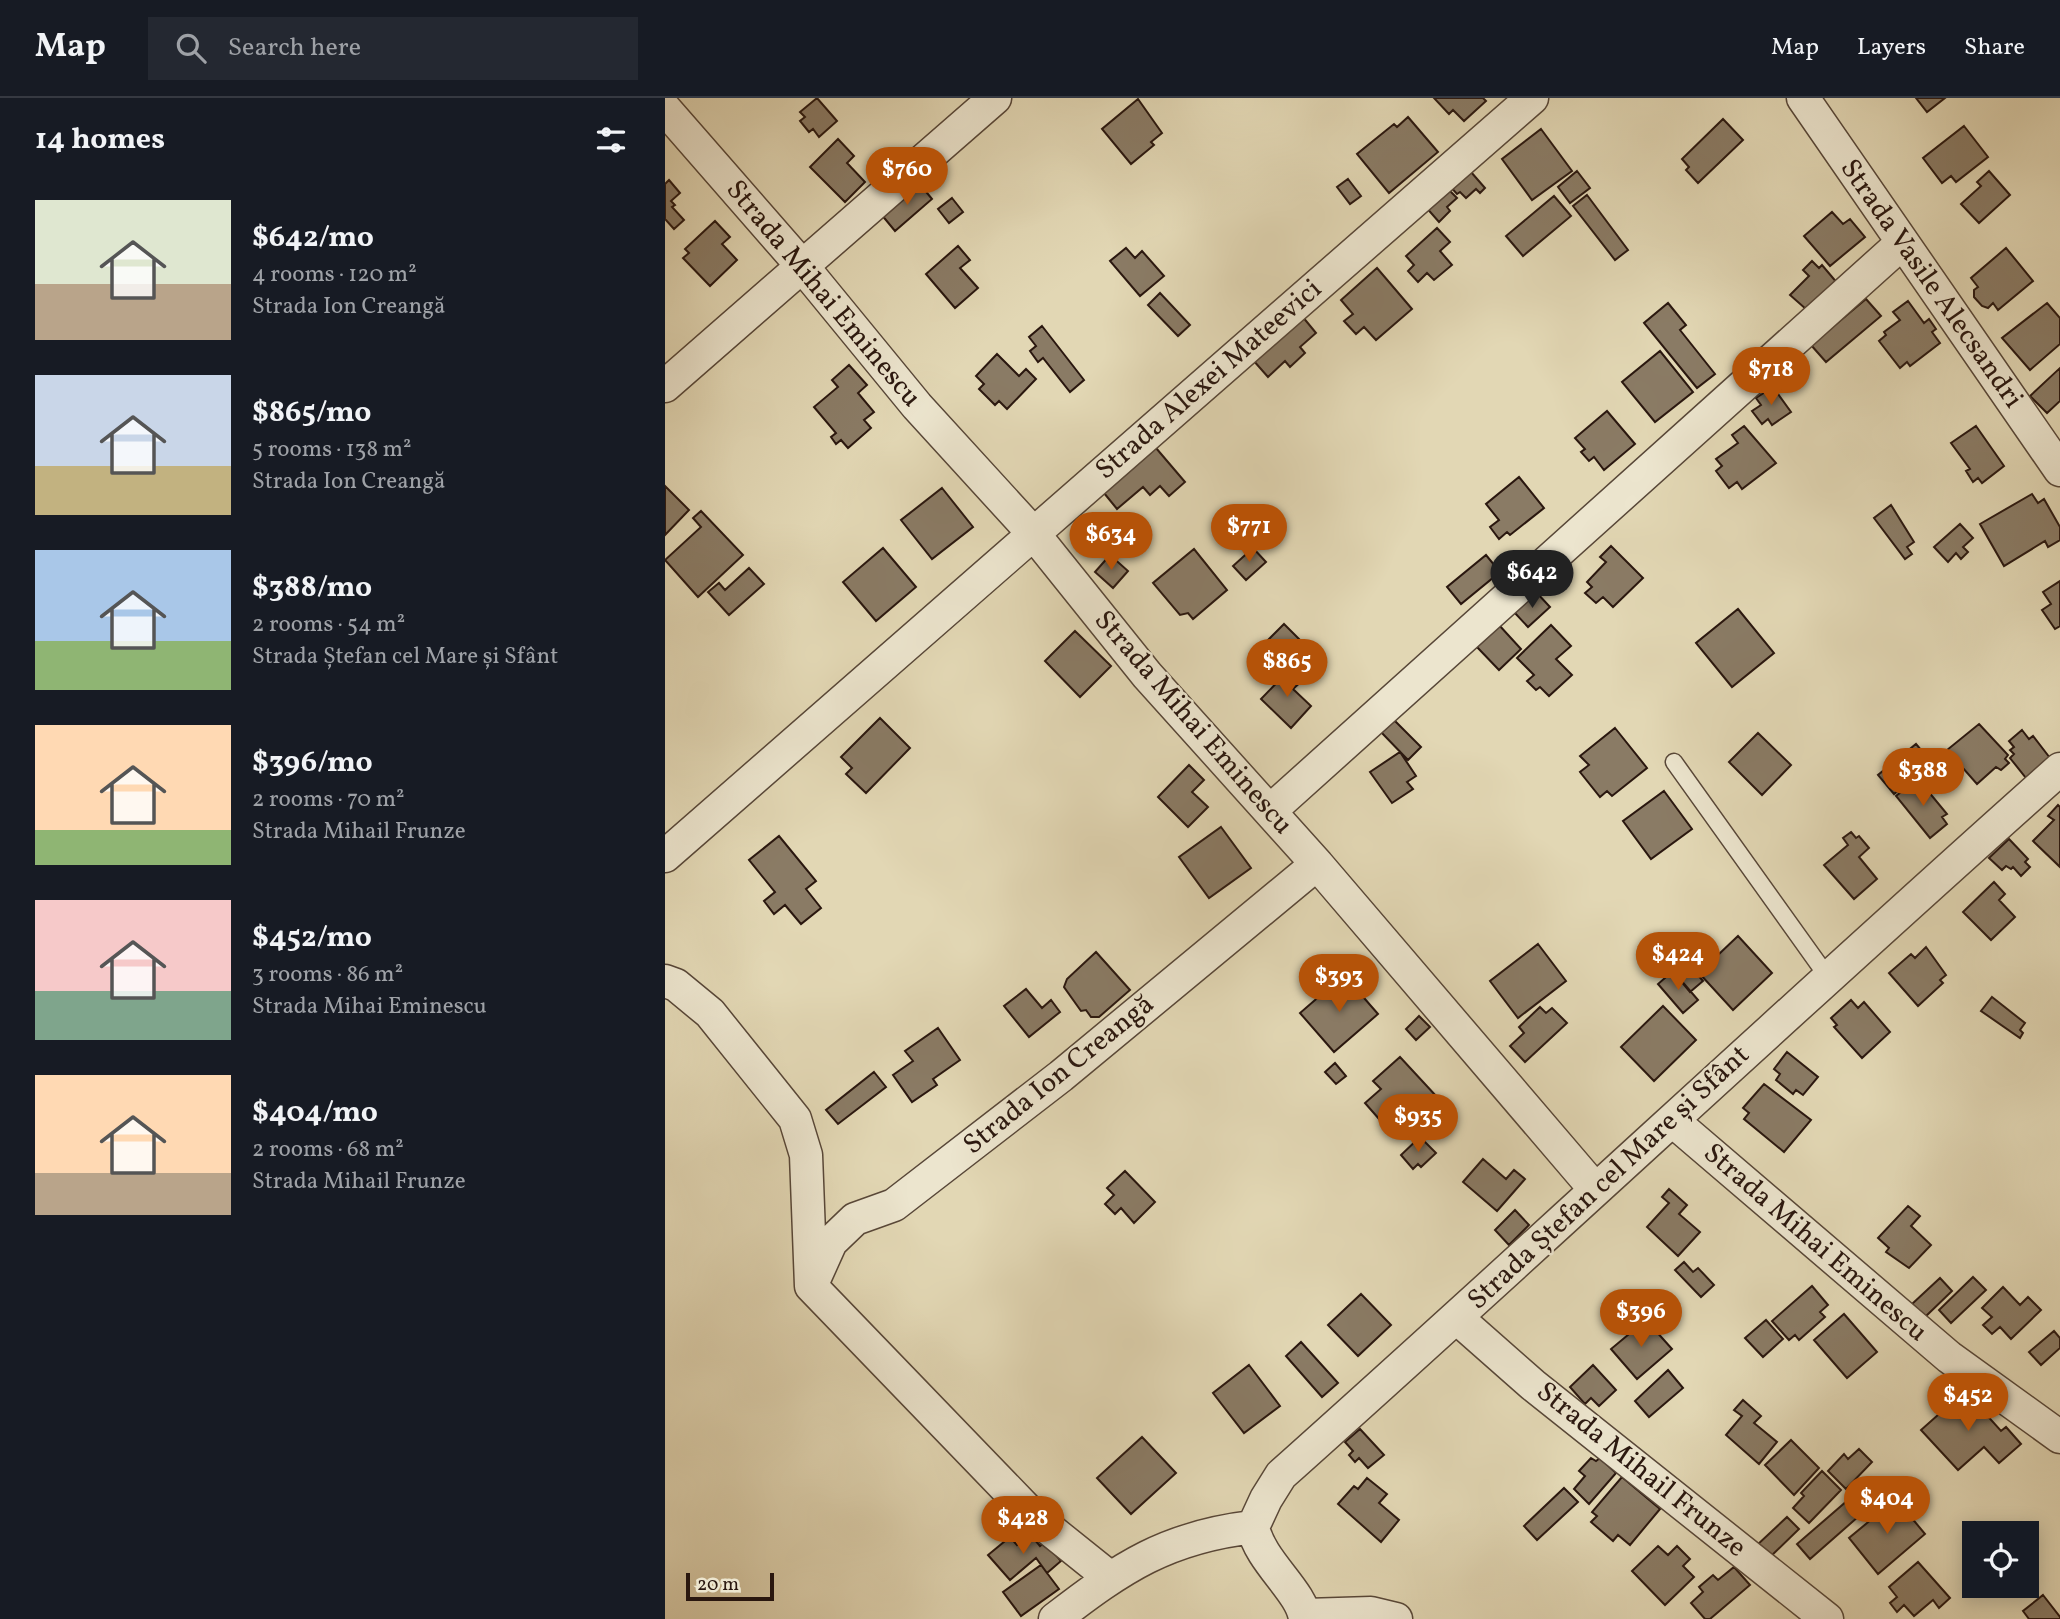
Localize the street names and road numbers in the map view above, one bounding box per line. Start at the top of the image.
street label: Strada Vasile Alecsandri [1830,151,2032,417]
street label: Strada Mihai Eminescu [716,172,930,416]
street label: Strada Alexei Mateevici [1087,271,1331,489]
street label: Strada Mihai Eminescu [1085,602,1301,844]
street label: Strada Ion Creangă [955,986,1163,1164]
street label: Strada Ștefan cel Mare și Sfânt [1459,1037,1759,1319]
street label: Strada Mihai Eminescu [1694,1135,1936,1351]
street label: Strada Mihail Frunze [1528,1373,1754,1567]

